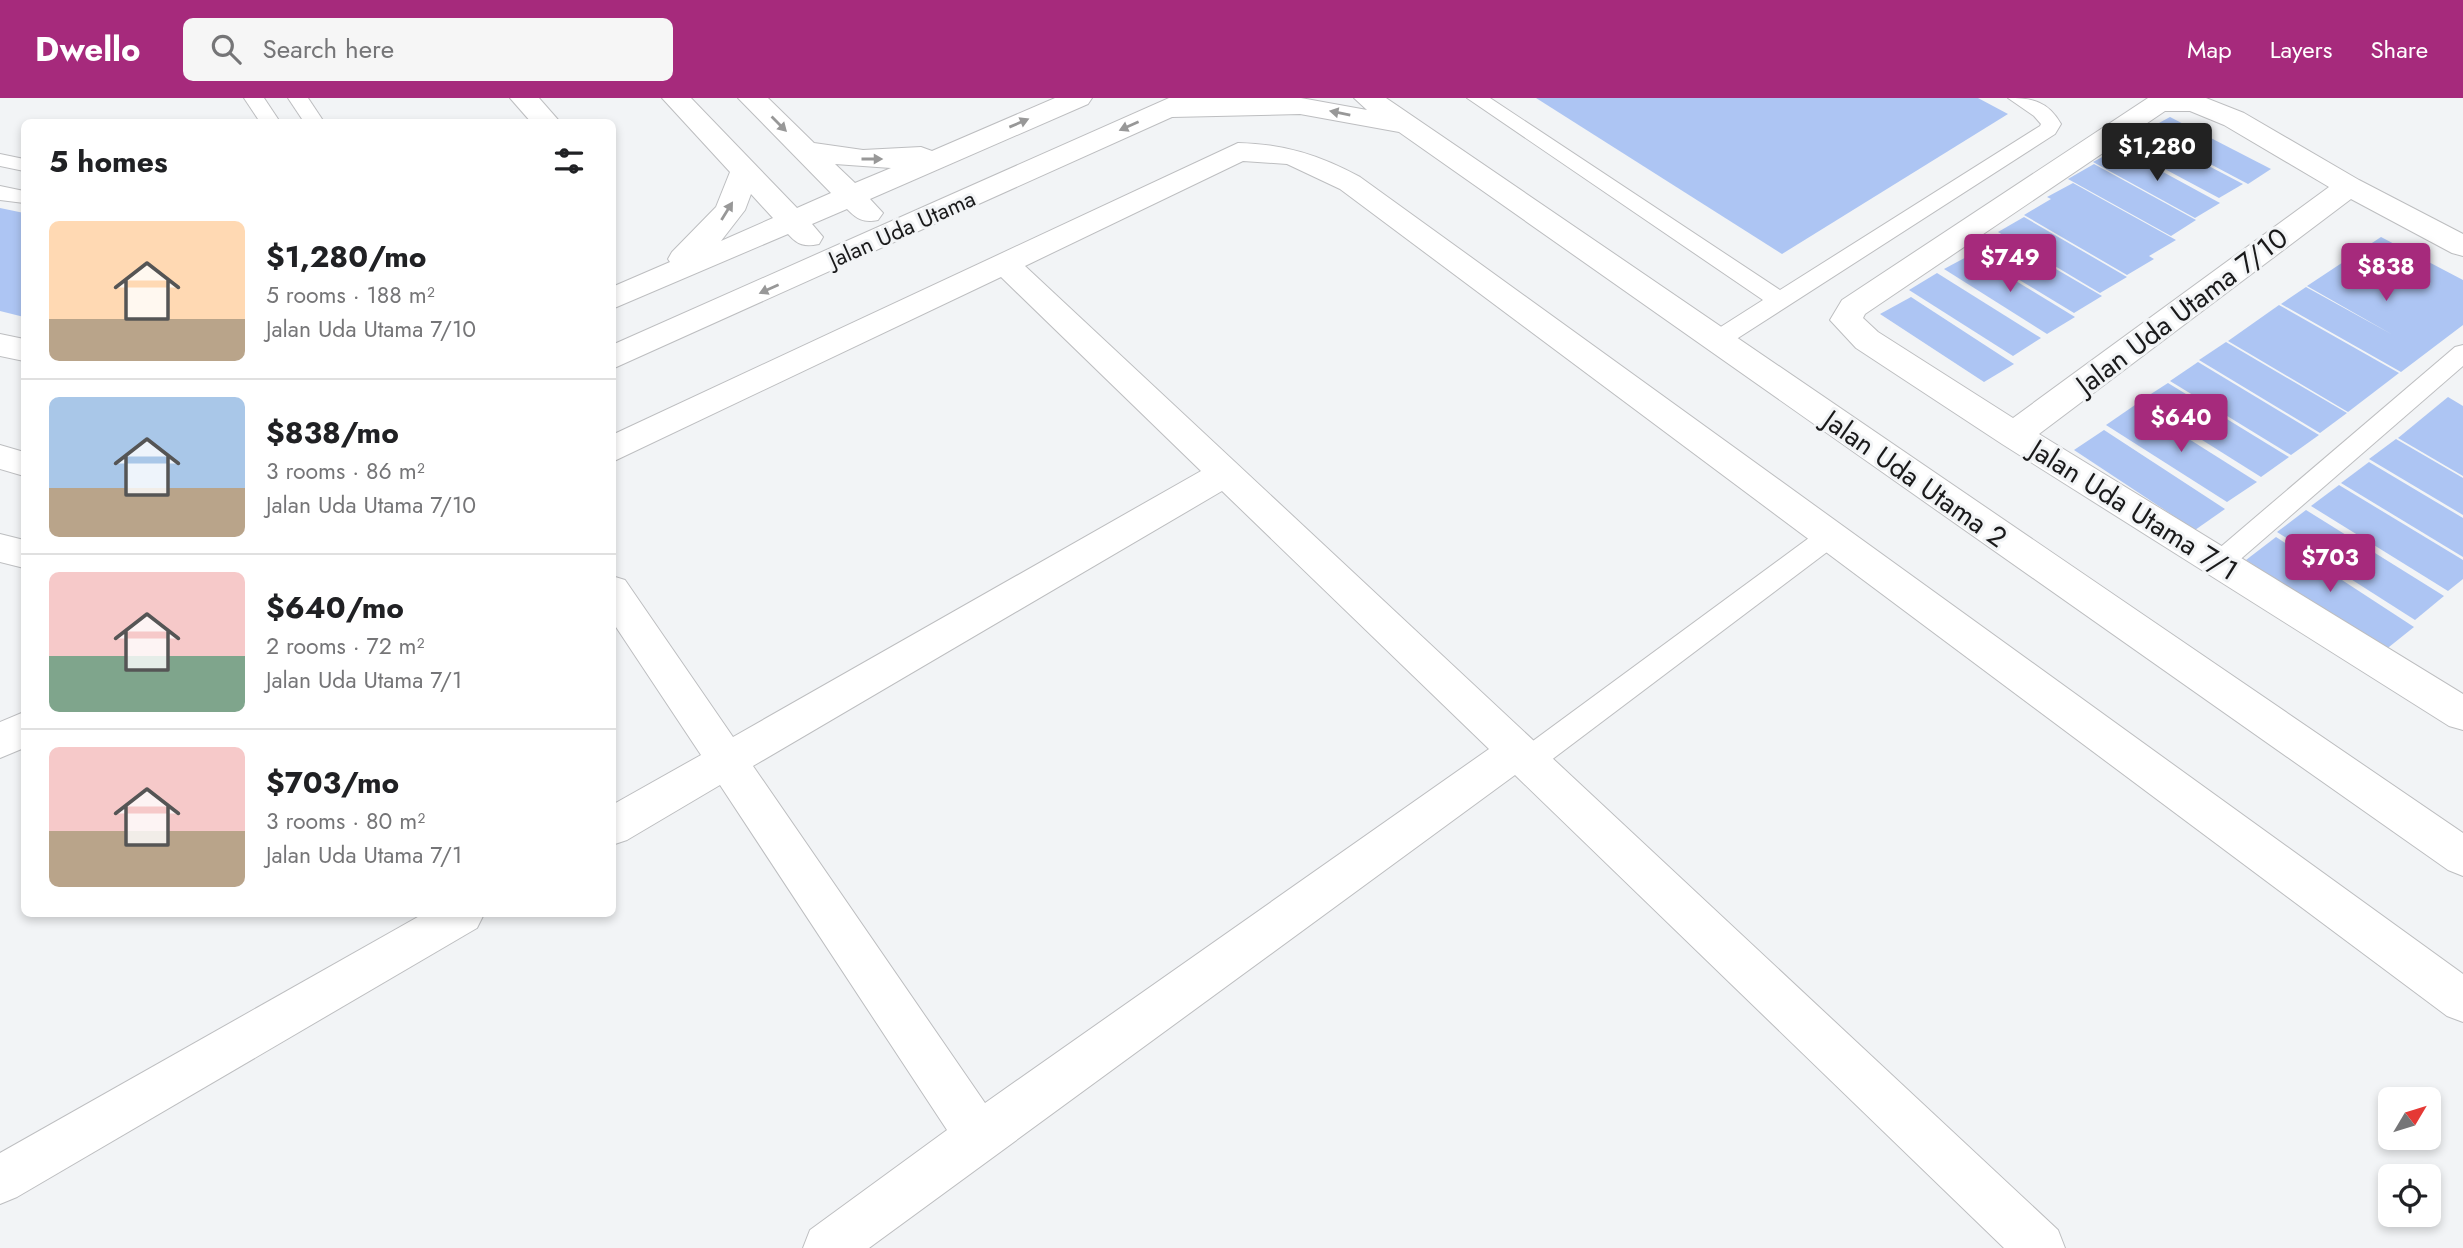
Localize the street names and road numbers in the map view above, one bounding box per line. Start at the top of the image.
street label: Jalan Uda Utama [820,181,981,278]
street label: Jalan Uda Utama 7/10 [2064,218,2296,407]
street label: Jalan Uda Utama 2 [1812,398,2015,558]
street label: Jalan Uda Utama 7/1 [2018,427,2246,591]

